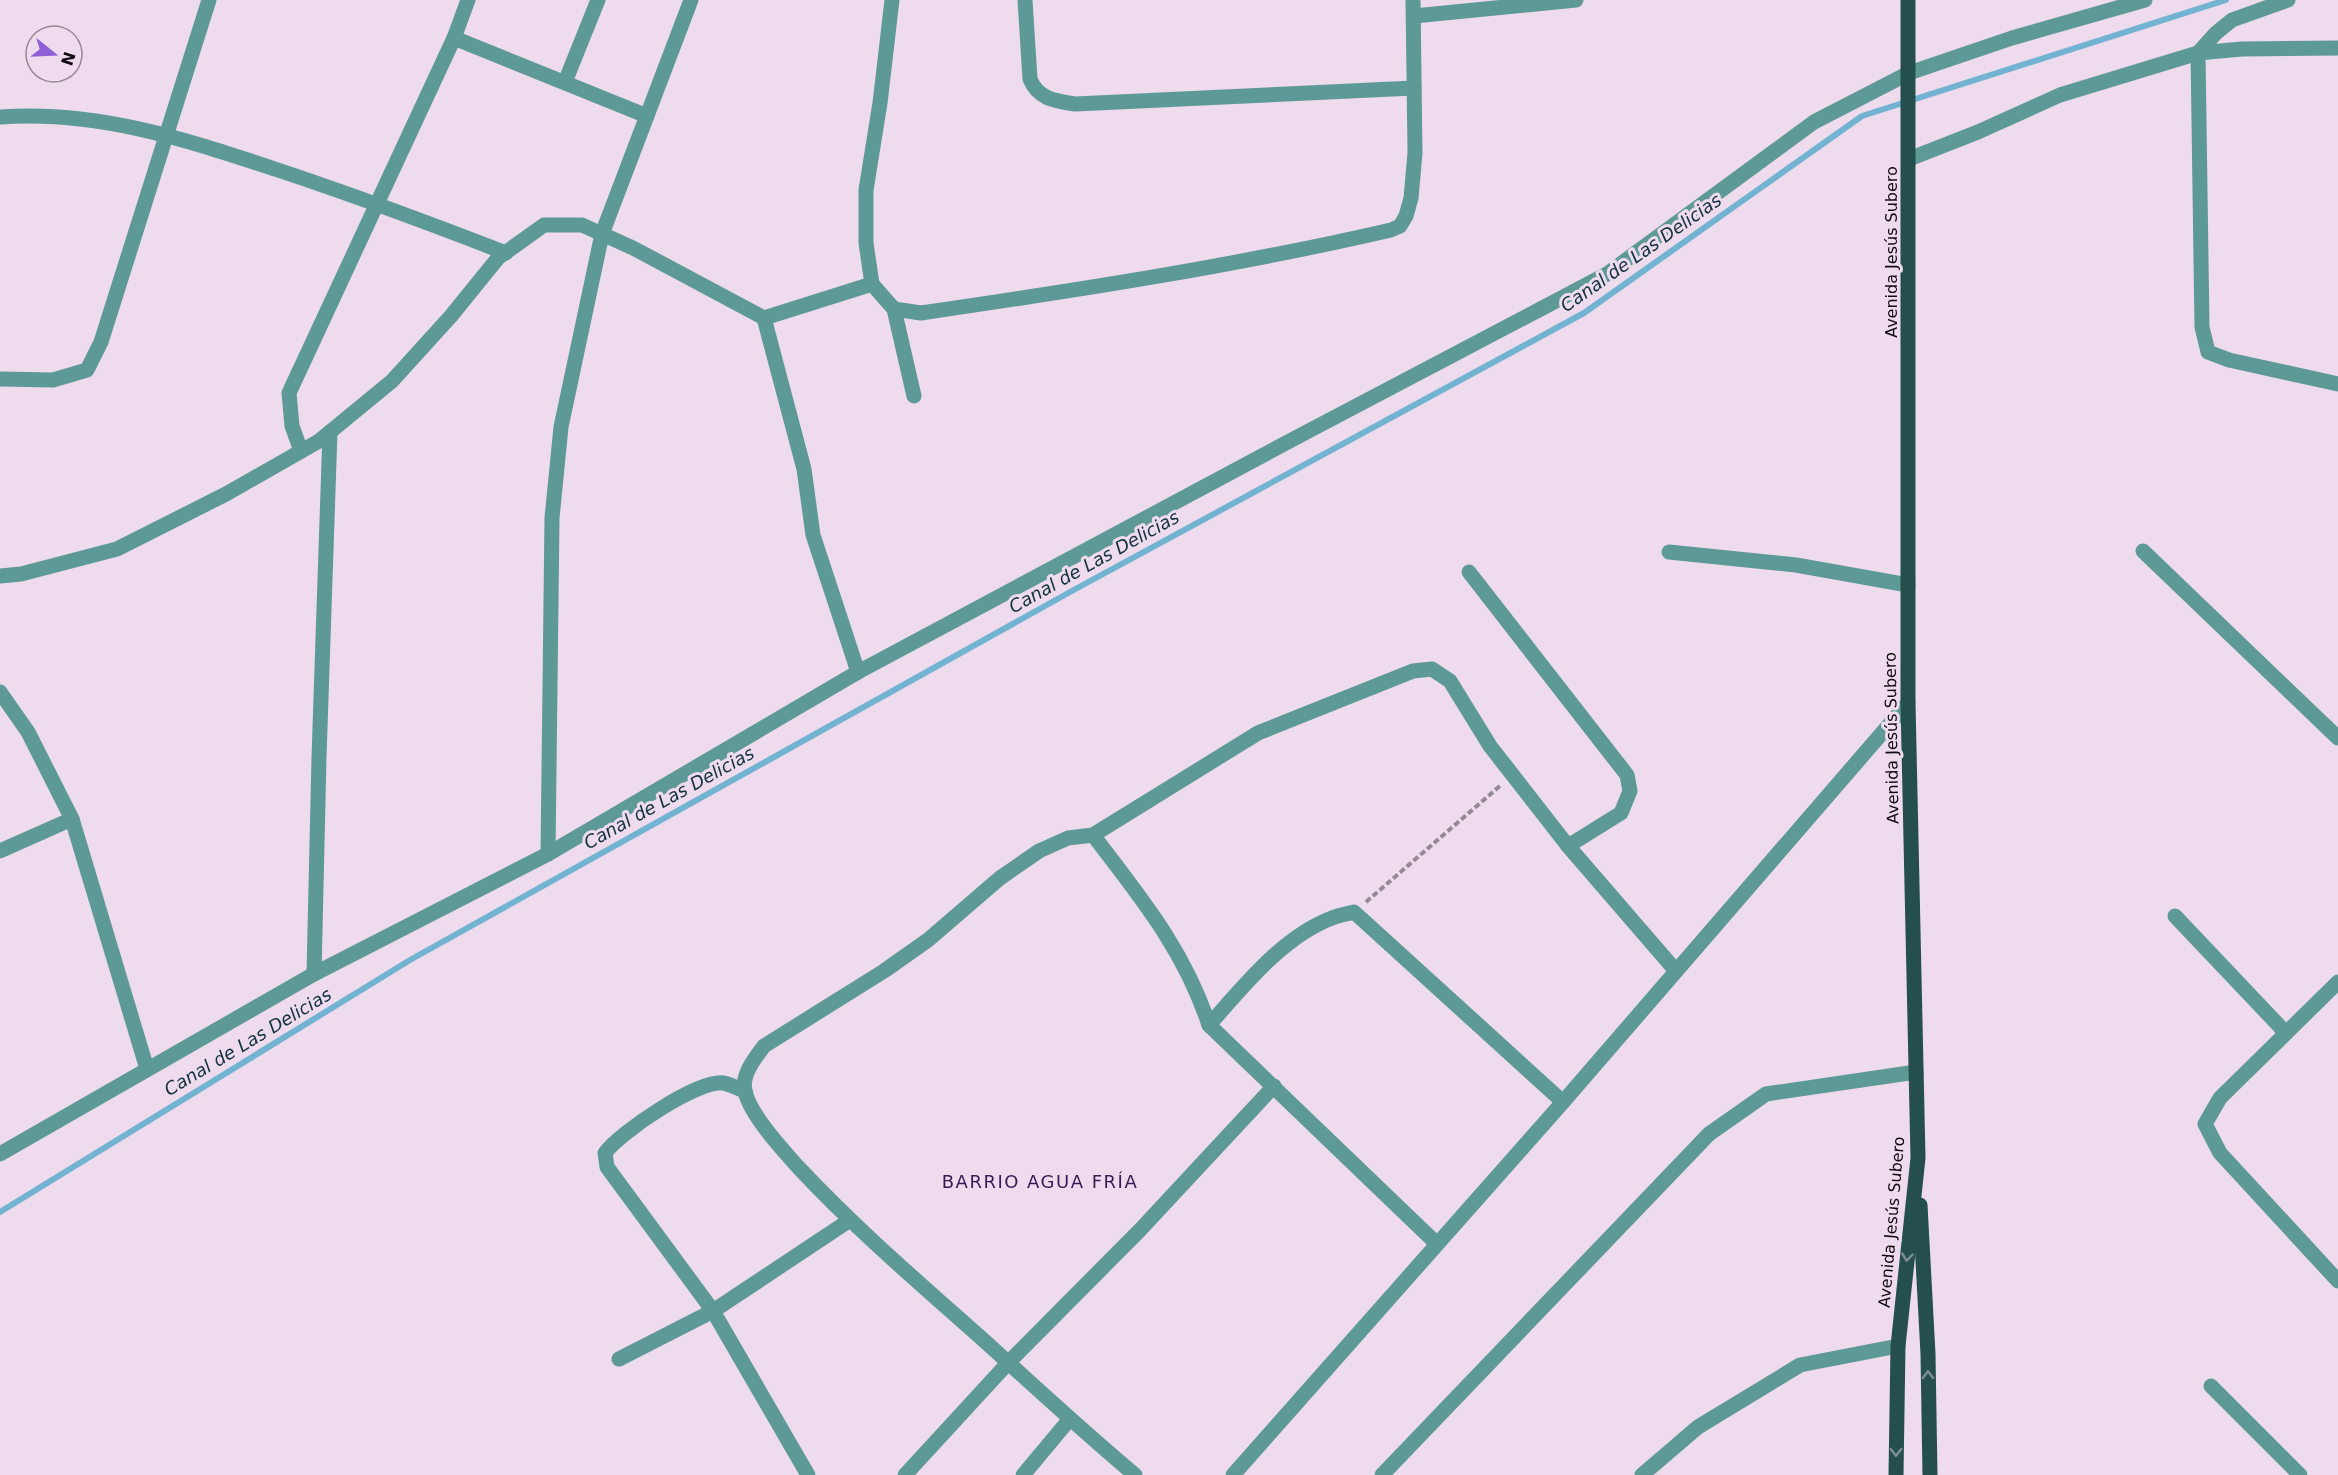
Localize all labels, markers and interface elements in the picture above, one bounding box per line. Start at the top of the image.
north arrow [24,24,84,84]
text: N [57,49,79,68]
street label: Avenida Jesús Subero [1882,166,1901,338]
water label: Canal de Las Delicias [1556,189,1725,316]
water label: Canal de Las Delicias [1005,506,1183,617]
street label: Avenida Jesús Subero [1881,652,1902,824]
water label: Canal de Las Delicias [580,742,758,853]
water label: Canal de Las Delicias [160,983,335,1100]
street label: Avenida Jesús Subero [1875,1136,1908,1308]
district label: BARRIO AGUA FRÍA [942,1171,1138,1192]
one-way arrow [1901,1253,1914,1262]
one-way arrow [1922,1370,1935,1379]
one-way arrow [1890,1447,1902,1456]

